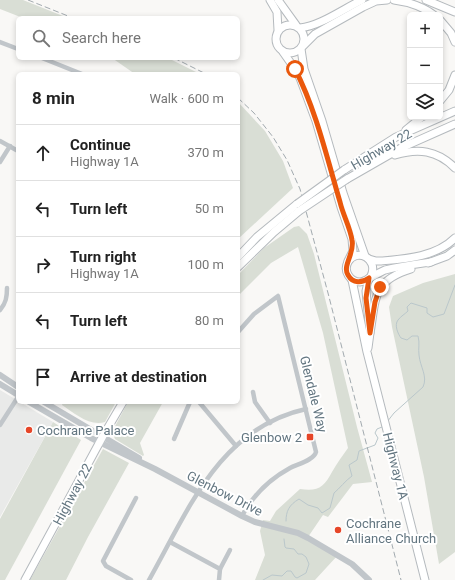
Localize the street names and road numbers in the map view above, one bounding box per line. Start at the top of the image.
street label: Highway 22 [348,126,414,173]
street label: Glendale Way [297,354,330,434]
street label: Highway 1A [380,431,411,502]
street label: Highway 22 [50,461,95,528]
street label: Glenbow Drive [184,468,265,519]

